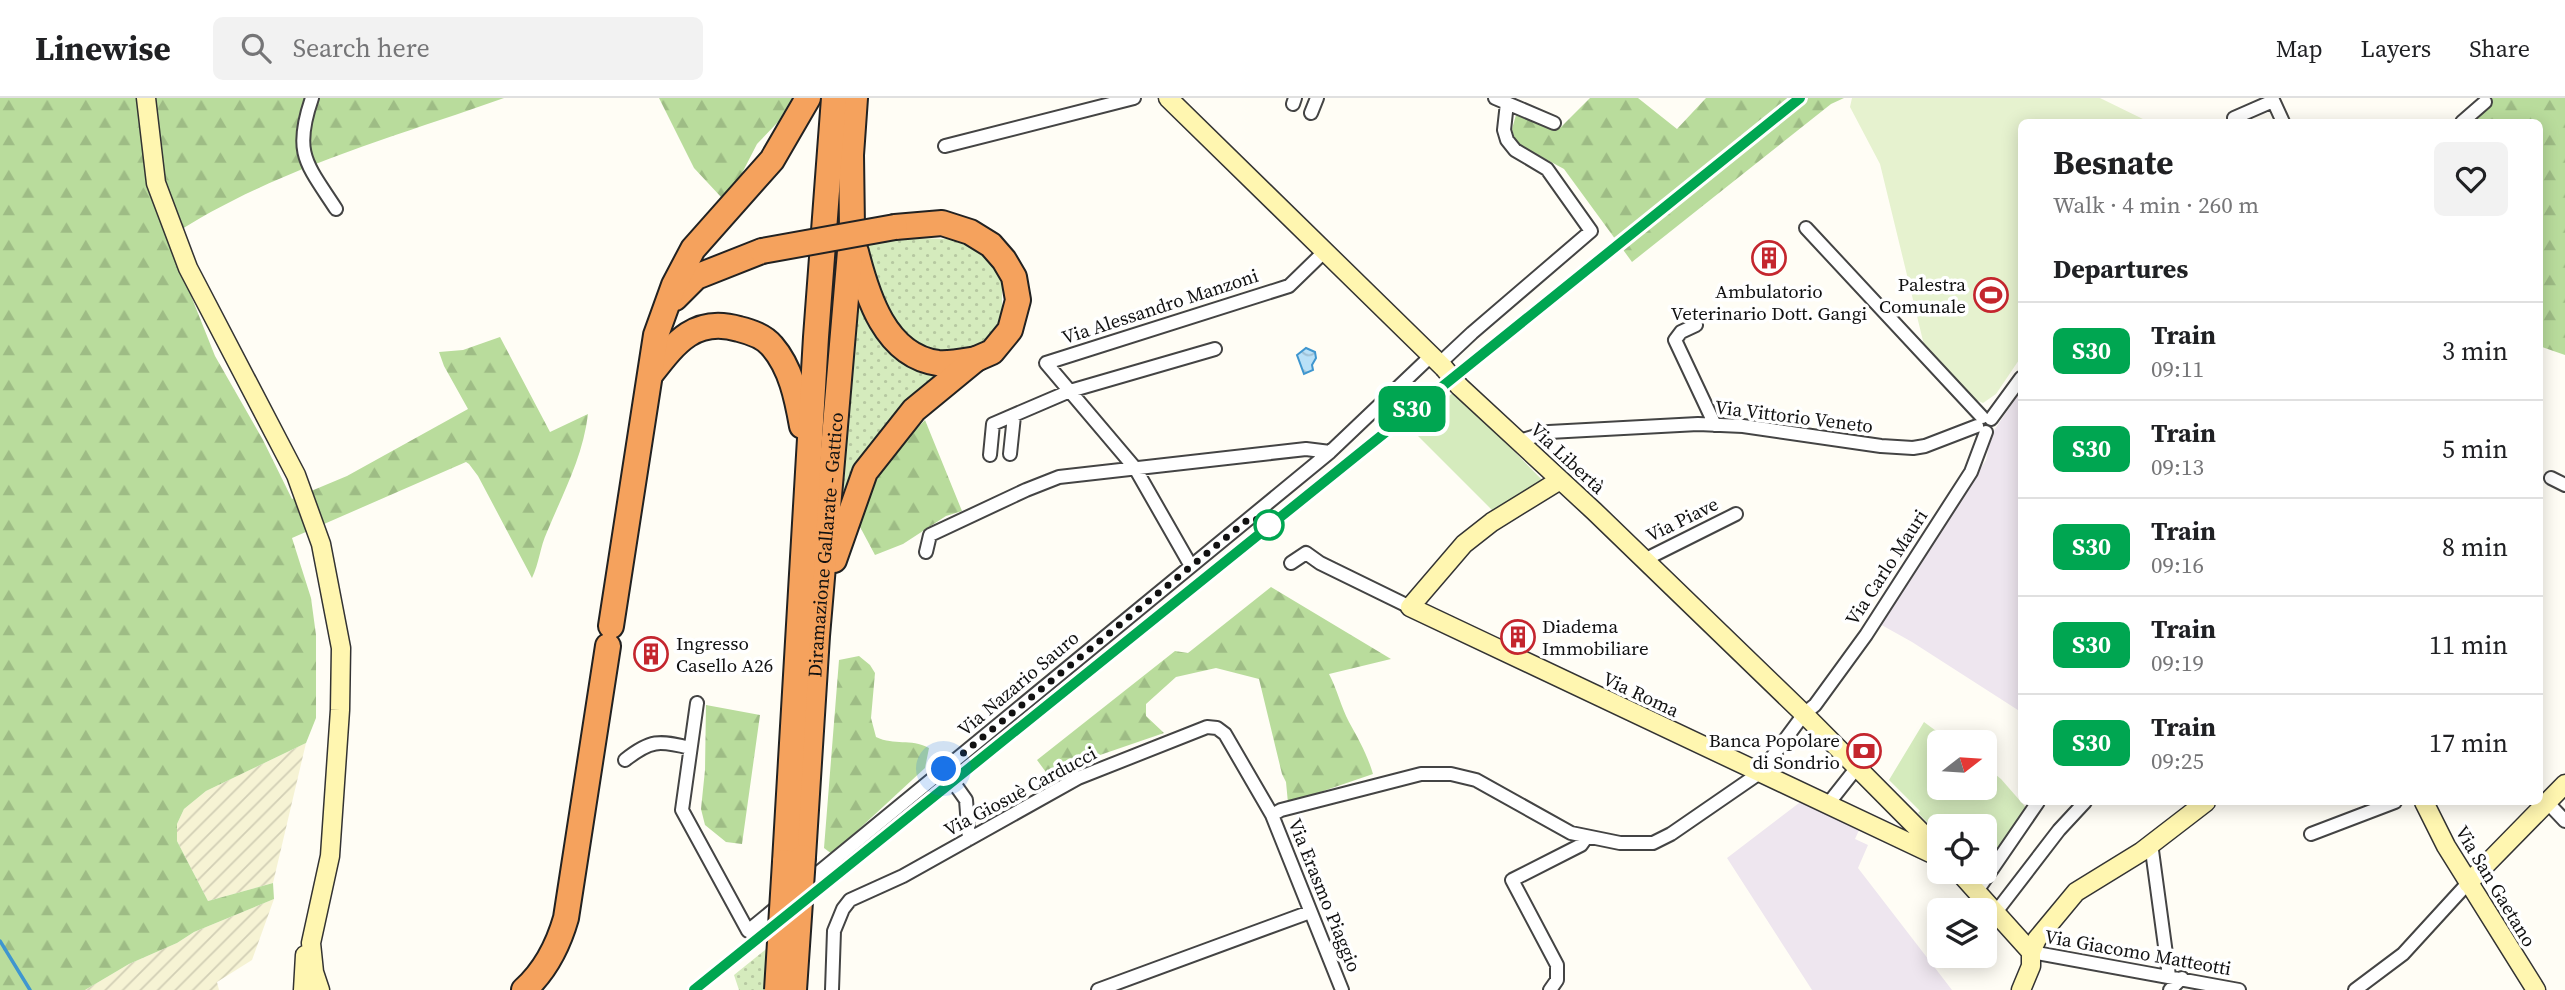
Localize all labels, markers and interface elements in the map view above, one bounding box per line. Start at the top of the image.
search box [213,17,703,80]
text: Linewise [35,26,171,71]
icon: search [237,29,275,67]
text: Search here [293,30,430,66]
text: Map [2276,32,2323,65]
text: Layers [2361,32,2431,65]
text: Share [2469,32,2530,65]
text: Besnate [2053,140,2173,185]
button: heart [2434,142,2508,216]
text: Walk · 4 min · 260 m [2053,189,2259,221]
building icon: Ambulatorio Veterinario Dott. Gangi [1750,239,1788,277]
text: Departures [2053,251,2188,287]
street label: Via Alessandro Manzoni [1058,262,1262,350]
place label: Palestra Comunale [1879,271,1966,319]
sports icon: Palestra Comunale [1972,276,2010,314]
place label: Ambulatorio Veterinario Dott. Gangi [1671,278,1867,326]
text: Train [2151,317,2216,353]
text: 3 min [2442,333,2508,369]
text: S30 [2072,334,2111,367]
text: 09:11 [2151,353,2204,385]
line badge: S30 [1372,386,1452,432]
text: S30 [1393,392,1432,425]
street label: Via Vittorio Veneto [1713,393,1875,439]
street label: Diramazione Gallarate - Gattico [801,411,849,678]
text: Train [2151,415,2216,451]
street label: Via Libertà [1525,416,1611,500]
text: 5 min [2442,431,2508,467]
text: S30 [2072,432,2111,465]
text: 09:13 [2151,451,2204,483]
street label: Via Piave [1642,490,1722,548]
street label: Via Carlo Mauri [1839,504,1933,630]
unlabelled marker [1254,510,1284,540]
text: Train [2151,513,2216,549]
text: 8 min [2442,529,2508,565]
text: S30 [2072,530,2111,563]
text: 09:16 [2151,549,2204,581]
text: Train [2151,611,2216,647]
place label: Diadema Immobiliare [1542,613,1649,661]
building icon: Diadema Immobiliare [1499,618,1537,656]
street label: Via Nazario Sauro [952,625,1084,741]
text: 11 min [2429,627,2508,663]
text: S30 [2072,628,2111,661]
place label: Ingresso Casello A26 [676,630,773,678]
building icon: Ingresso Casello A26 [632,635,670,673]
text: 09:19 [2151,647,2204,679]
street label: Via Roma [1599,665,1684,723]
text: Train [2151,709,2216,745]
text: 17 min [2429,725,2508,761]
text: S30 [2072,726,2111,759]
place label: Banca Popolare di Sondrio [1709,727,1840,775]
north arrow [1927,730,1997,800]
map controls [1927,730,1997,968]
bank icon: Banca Popolare di Sondrio [1845,732,1883,770]
street label: Via Giosuè Carducci [939,740,1101,842]
text: 09:25 [2151,745,2204,777]
your location [926,751,961,786]
street label: Via Erasmo Piaggio [1282,814,1368,976]
button: locate [1927,814,1997,884]
street label: Via San Gaetano [2450,820,2542,952]
button: layers [1927,898,1997,968]
street label: Via Giacomo Matteotti [2043,923,2234,981]

